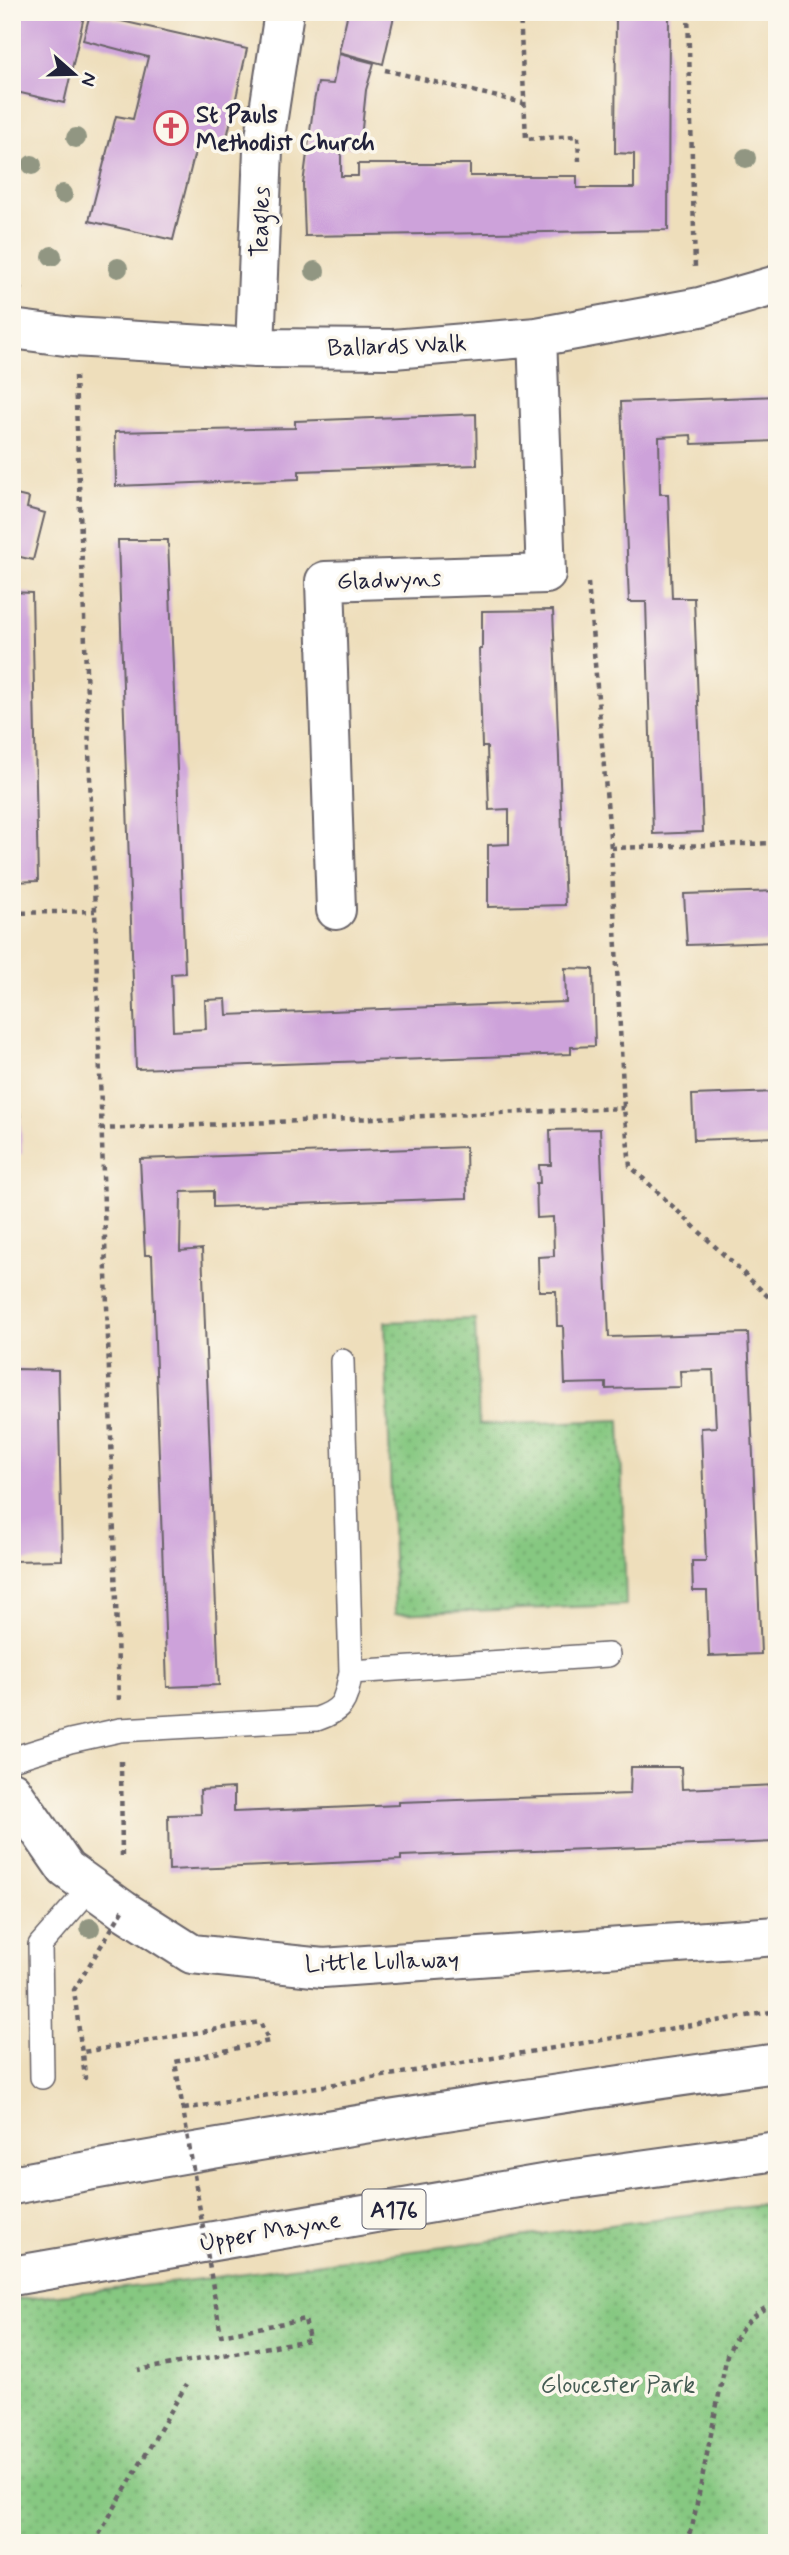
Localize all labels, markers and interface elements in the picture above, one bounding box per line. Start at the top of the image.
north arrow [38,38,108,108]
text: N [75,69,102,90]
place label: St Pauls Methodist Church [196,100,375,159]
church icon: St Pauls Methodist Church [152,109,190,147]
street label: Teagles [245,186,281,258]
street label: Ballards Walk [327,329,467,364]
street label: Gladwyns [336,563,442,598]
street label: Little Lullaway [304,1944,460,1981]
road number: A176 [362,2190,426,2228]
street label: Upper Mayne [197,2205,343,2260]
park label: Gloucester Park [541,2370,695,2401]

